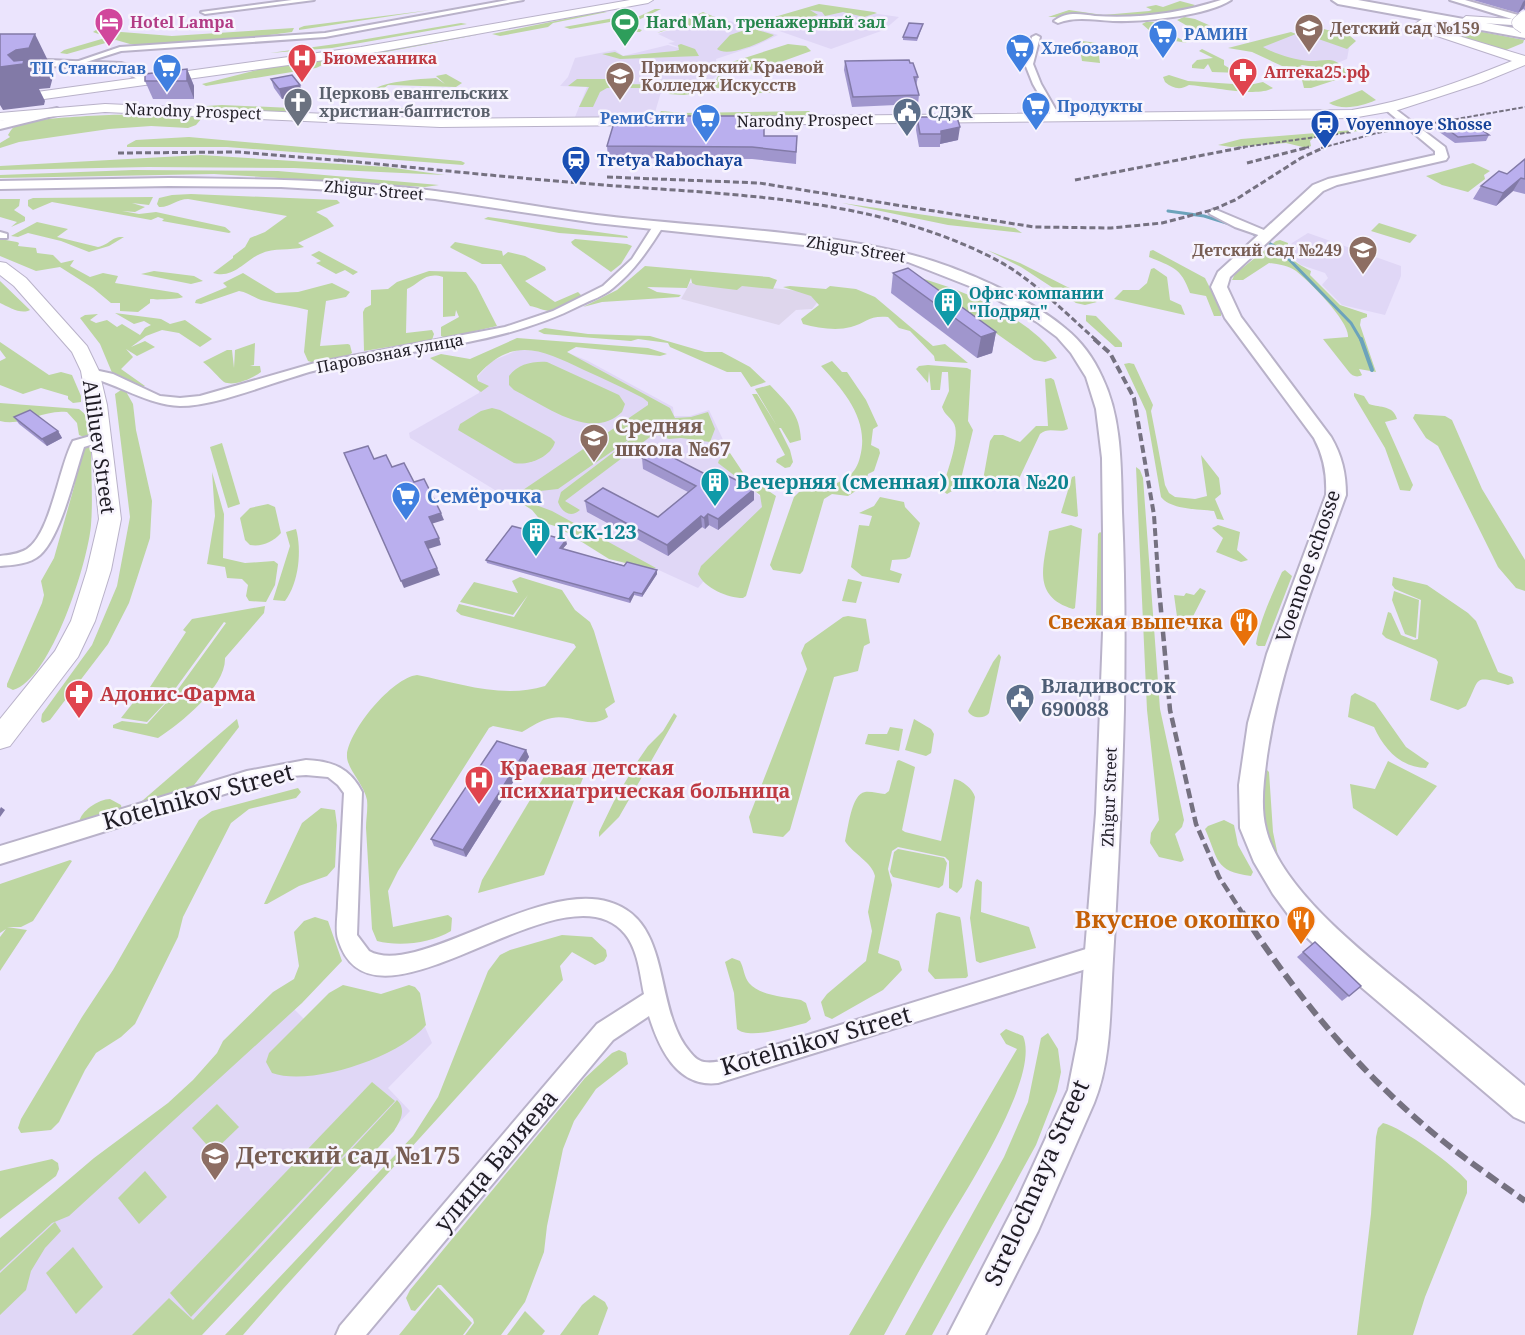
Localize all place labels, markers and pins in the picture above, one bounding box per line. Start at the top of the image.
hotel icon: Hotel Lampa [93,6,125,48]
sports icon: Hard Man, тренажерный зал [609,6,641,48]
place label: Hotel Lampa [130,11,235,33]
place label: Hard Man, тренажерный зал [646,11,885,33]
school or university icon: Детский сад №159 [1293,12,1325,54]
place label: Детский сад №159 [1330,17,1480,39]
supermarket icon: РАМИН [1147,18,1179,60]
place label: РАМИН [1184,23,1248,45]
supermarket icon: Хлебозавод [1004,32,1036,74]
place label: Хлебозавод [1041,37,1138,59]
hospital icon: Биомеханика [286,42,318,84]
place label: Биомеханика [323,47,437,69]
supermarket icon: ТЦ Станислав [151,52,183,94]
place label: Приморский Краевой Колледж Искусств [641,56,824,96]
pharmacy icon: Аптека25.рф [1227,56,1259,98]
place label: ТЦ Станислав [30,57,146,79]
school or university icon: Приморский Краевой Колледж Искусств [604,60,636,102]
place label: Аптека25.рф [1264,61,1370,83]
place label: Церковь евангельских христиан-баптистов [319,82,509,122]
church icon: Церковь евангельских христиан-баптистов [282,86,314,128]
supermarket icon: Продукты [1020,90,1052,132]
place label: Продукты [1057,95,1142,117]
public building icon: СДЭК [891,96,923,138]
place label: СДЭК [928,101,973,123]
supermarket icon: РемиСити [690,102,722,144]
place label: РемиСити [600,107,685,129]
station icon: Voyennoye Shosse [1309,108,1341,150]
place label: Voyennoye Shosse [1346,113,1492,135]
station icon: Tretya Rabochaya [560,144,592,186]
place label: Tretya Rabochaya [597,149,743,171]
school or university icon: Детский сад №249 [1347,234,1379,276]
place label: Детский сад №249 [1192,239,1342,261]
place label: Офис компании "Подряд" [969,282,1104,322]
building icon: Офис компании "Подряд" [932,286,964,328]
place label: Средняя школа №67 [615,412,731,462]
school or university icon: Средняя школа №67 [578,422,610,464]
building icon: Вечерняя (сменная) школа №20 [699,466,731,508]
place label: Вечерняя (сменная) школа №20 [736,468,1069,495]
supermarket icon: Семёрочка [390,480,422,522]
place label: Семёрочка [427,482,542,509]
building icon: ГСК-123 [520,516,552,558]
place label: ГСК-123 [557,518,637,545]
restaurant icon: Свежая выпечка [1228,606,1260,648]
place label: Свежая выпечка [1048,608,1223,635]
place label: Владивосток 690088 [1041,672,1176,722]
pharmacy icon: Адонис-Фарма [63,678,95,720]
place label: Адонис-Фарма [100,680,256,707]
public building icon: Владивосток 690088 [1004,682,1036,724]
place label: Краевая детская психиатрическая больница [500,754,791,804]
hospital icon: Краевая детская психиатрическая больница [463,764,495,806]
place label: Вкусное окошко [1075,902,1280,935]
restaurant icon: Вкусное окошко [1285,904,1317,946]
place label: Детский сад №175 [236,1138,461,1171]
school or university icon: Детский сад №175 [199,1140,231,1182]

